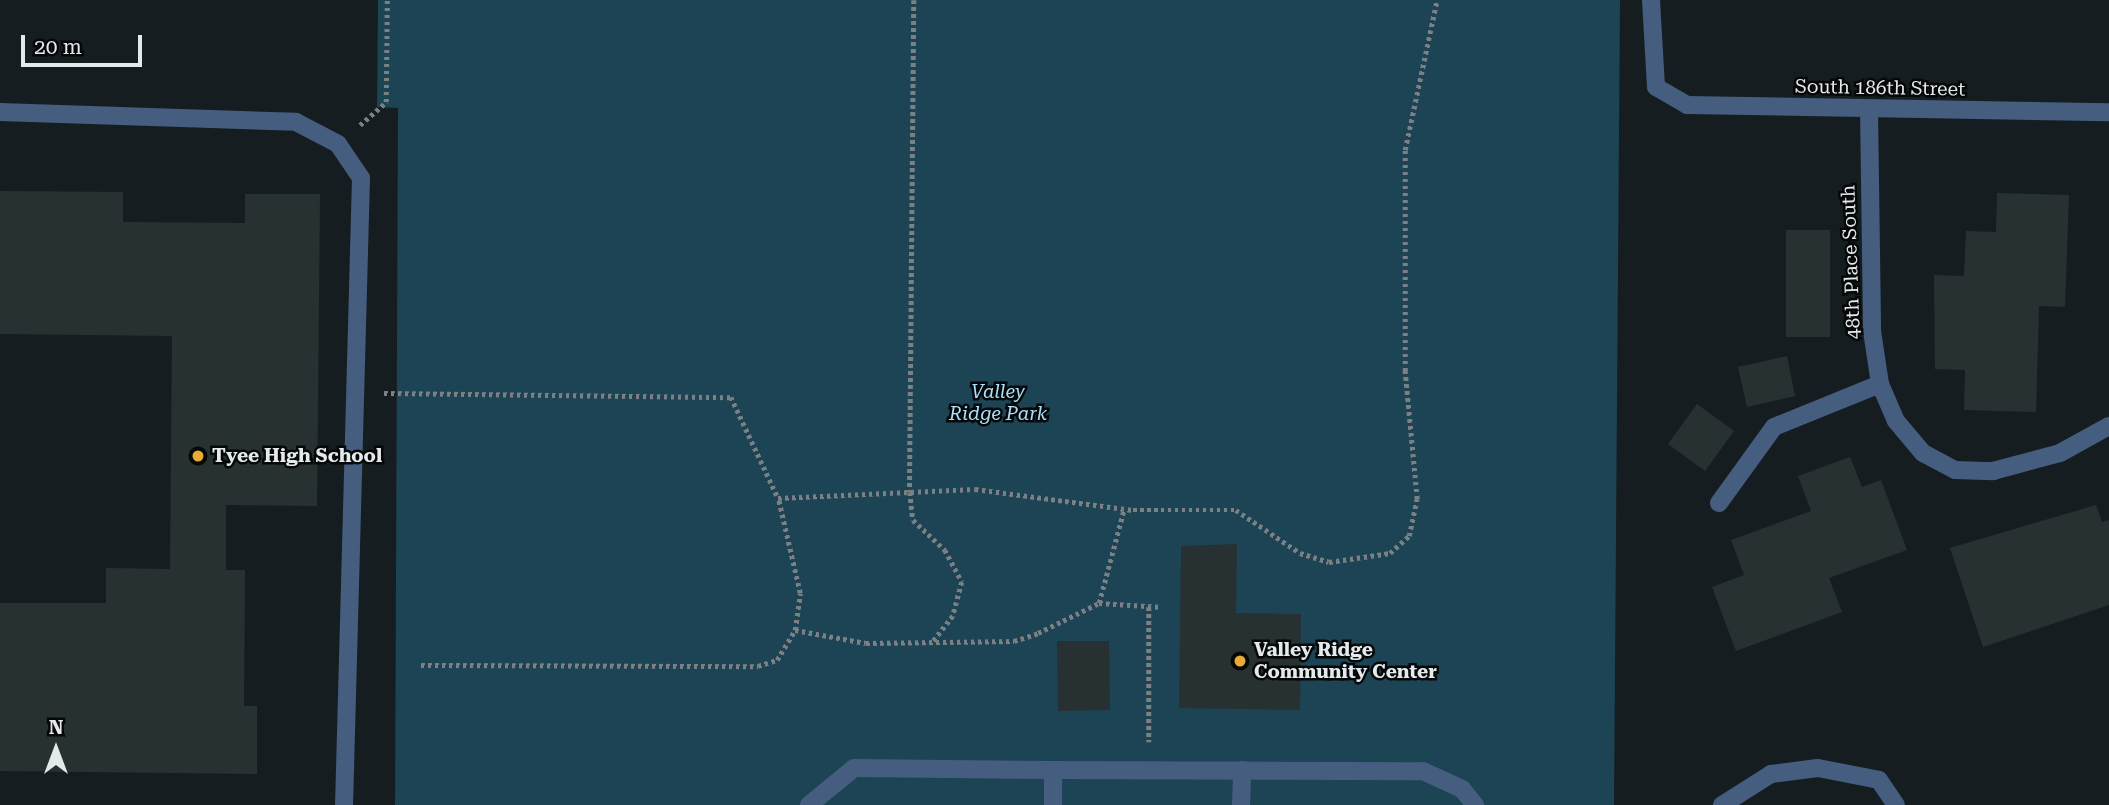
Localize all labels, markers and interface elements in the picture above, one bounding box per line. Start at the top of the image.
scale bar [24,21,145,65]
text: 20 m [34,35,82,59]
street label: South 186th Street [1795,75,1965,101]
street label: 48th Place South [1837,184,1865,340]
park label: Valley Ridge Park [949,381,1047,425]
place label: Tyee High School [212,445,382,467]
marker: Tyee High School [190,448,206,464]
place label: Valley Ridge Community Center [1254,639,1437,683]
marker: Valley Ridge Community Center [1232,653,1248,669]
north arrow [21,714,91,784]
text: N [49,716,63,739]

